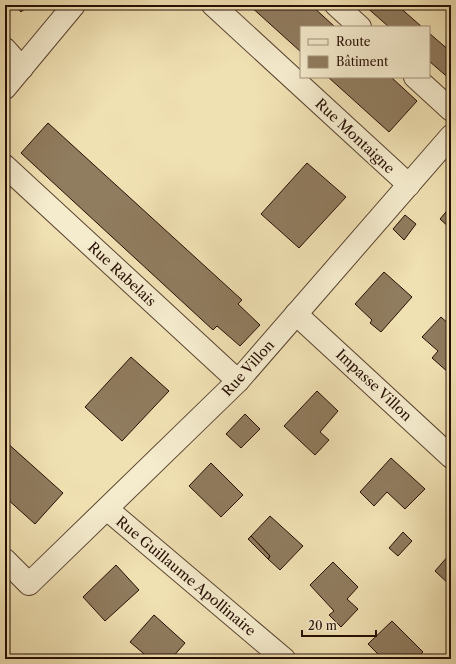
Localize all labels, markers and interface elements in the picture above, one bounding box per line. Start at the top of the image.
legend [300,26,430,78]
text: Route [336,34,371,49]
text: Bâtiment [336,54,389,69]
street label: Rue Montaigne [312,95,399,178]
street label: Rue Rabelais [84,238,160,310]
street label: Rue Villon [218,336,278,400]
street label: Impasse Villon [332,345,416,425]
street label: Rue Guillaume Apollinaire [112,512,260,640]
scale bar [302,612,376,638]
text: 20 m [308,618,337,633]

